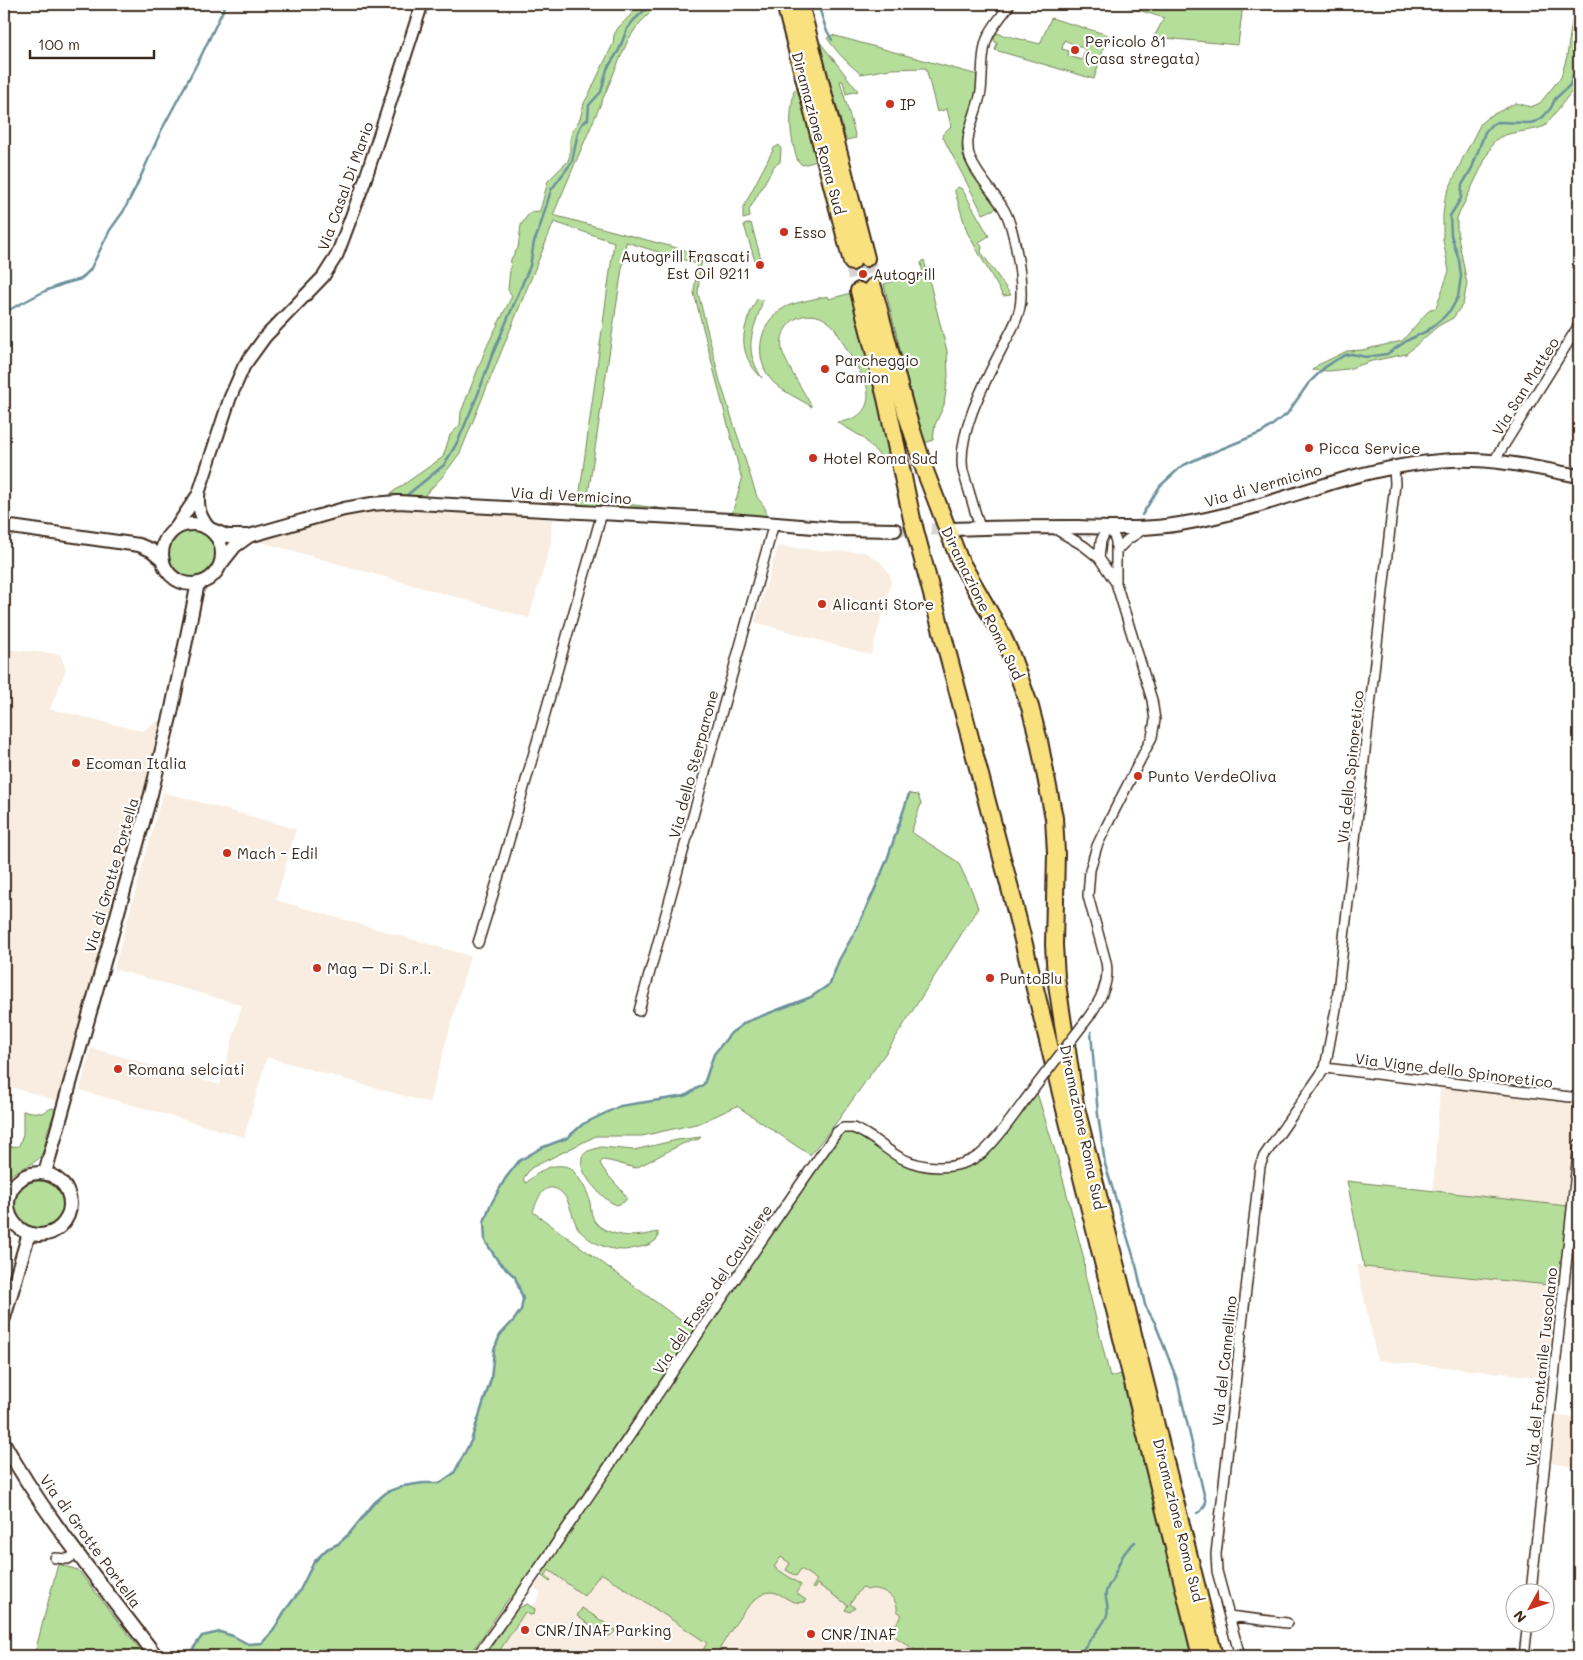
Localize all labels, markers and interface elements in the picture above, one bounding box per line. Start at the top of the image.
scale bar [30,28,154,60]
place label: Pericolo 81 (casa stregata) [1085,31,1200,68]
text: 100 m [38,34,80,54]
marker: Pericolo 81 (casa stregata) [1069,44,1081,56]
street label: Diramazione Roma Sud [788,49,850,217]
place label: IP [900,94,916,114]
marker: IP [884,98,896,110]
street label: Via Casal Di Mario [312,119,378,253]
place label: Esso [794,222,826,242]
marker: Esso [778,226,790,238]
place label: Autogrill Frascati Est Oil 9211 [621,246,750,283]
marker: Autogrill Frascati Est Oil 9211 [754,259,766,271]
place label: Autogrill [873,264,935,284]
marker: Autogrill [857,268,869,280]
street label: Via San Matteo [1487,333,1563,439]
place label: Parcheggio Camion [835,350,919,387]
marker: Parcheggio Camion [819,363,831,375]
place label: Picca Service [1319,438,1420,458]
marker: Picca Service [1303,442,1315,454]
place label: Hotel Roma Sud [823,448,938,468]
marker: Hotel Roma Sud [807,452,819,464]
street label: Via di Vermicino [1202,459,1324,511]
street label: Via di Vermicino [510,482,632,508]
street label: Diramazione Roma Sud [937,523,1029,683]
place label: Alicanti Store [832,594,934,614]
marker: Alicanti Store [816,598,828,610]
street label: Via dello Sterparone [664,688,722,840]
street label: Via dello Spinoretico [1332,689,1368,844]
place label: Ecoman Italia [86,753,187,773]
marker: Ecoman Italia [70,757,82,769]
place label: Punto VerdeOliva [1148,766,1277,786]
marker: Punto VerdeOliva [1132,770,1144,782]
street label: Via di Grotte Portella [79,795,143,955]
place label: Mach - Edil [237,843,318,863]
marker: Mach - Edil [221,847,233,859]
place label: Mag – Di S.r.l. [327,958,432,978]
marker: Mag – Di S.r.l. [311,962,323,974]
place label: PuntoBlu [1000,968,1062,988]
marker: PuntoBlu [984,972,996,984]
street label: Diramazione Roma Sud [1056,1043,1110,1211]
street label: Via Vigne dello Spinoretico [1354,1048,1554,1092]
place label: Romana selciati [128,1059,245,1079]
marker: Romana selciati [112,1063,124,1075]
street label: Via del Fosso del Cavaliere [648,1200,776,1378]
street label: Via del Fontanile Tuscolano [1521,1266,1561,1467]
street label: Via del Cannellino [1207,1295,1241,1427]
street label: Diramazione Roma Sud [1149,1436,1209,1604]
street label: Via di Grotte Portella [36,1470,146,1612]
north arrow [1506,1582,1556,1632]
text: N [1509,1606,1530,1627]
place label: CNR/INAF Parking [535,1620,671,1640]
marker: CNR/INAF Parking [519,1624,531,1636]
place label: CNR/INAF [821,1624,897,1644]
marker: CNR/INAF [805,1628,817,1640]

